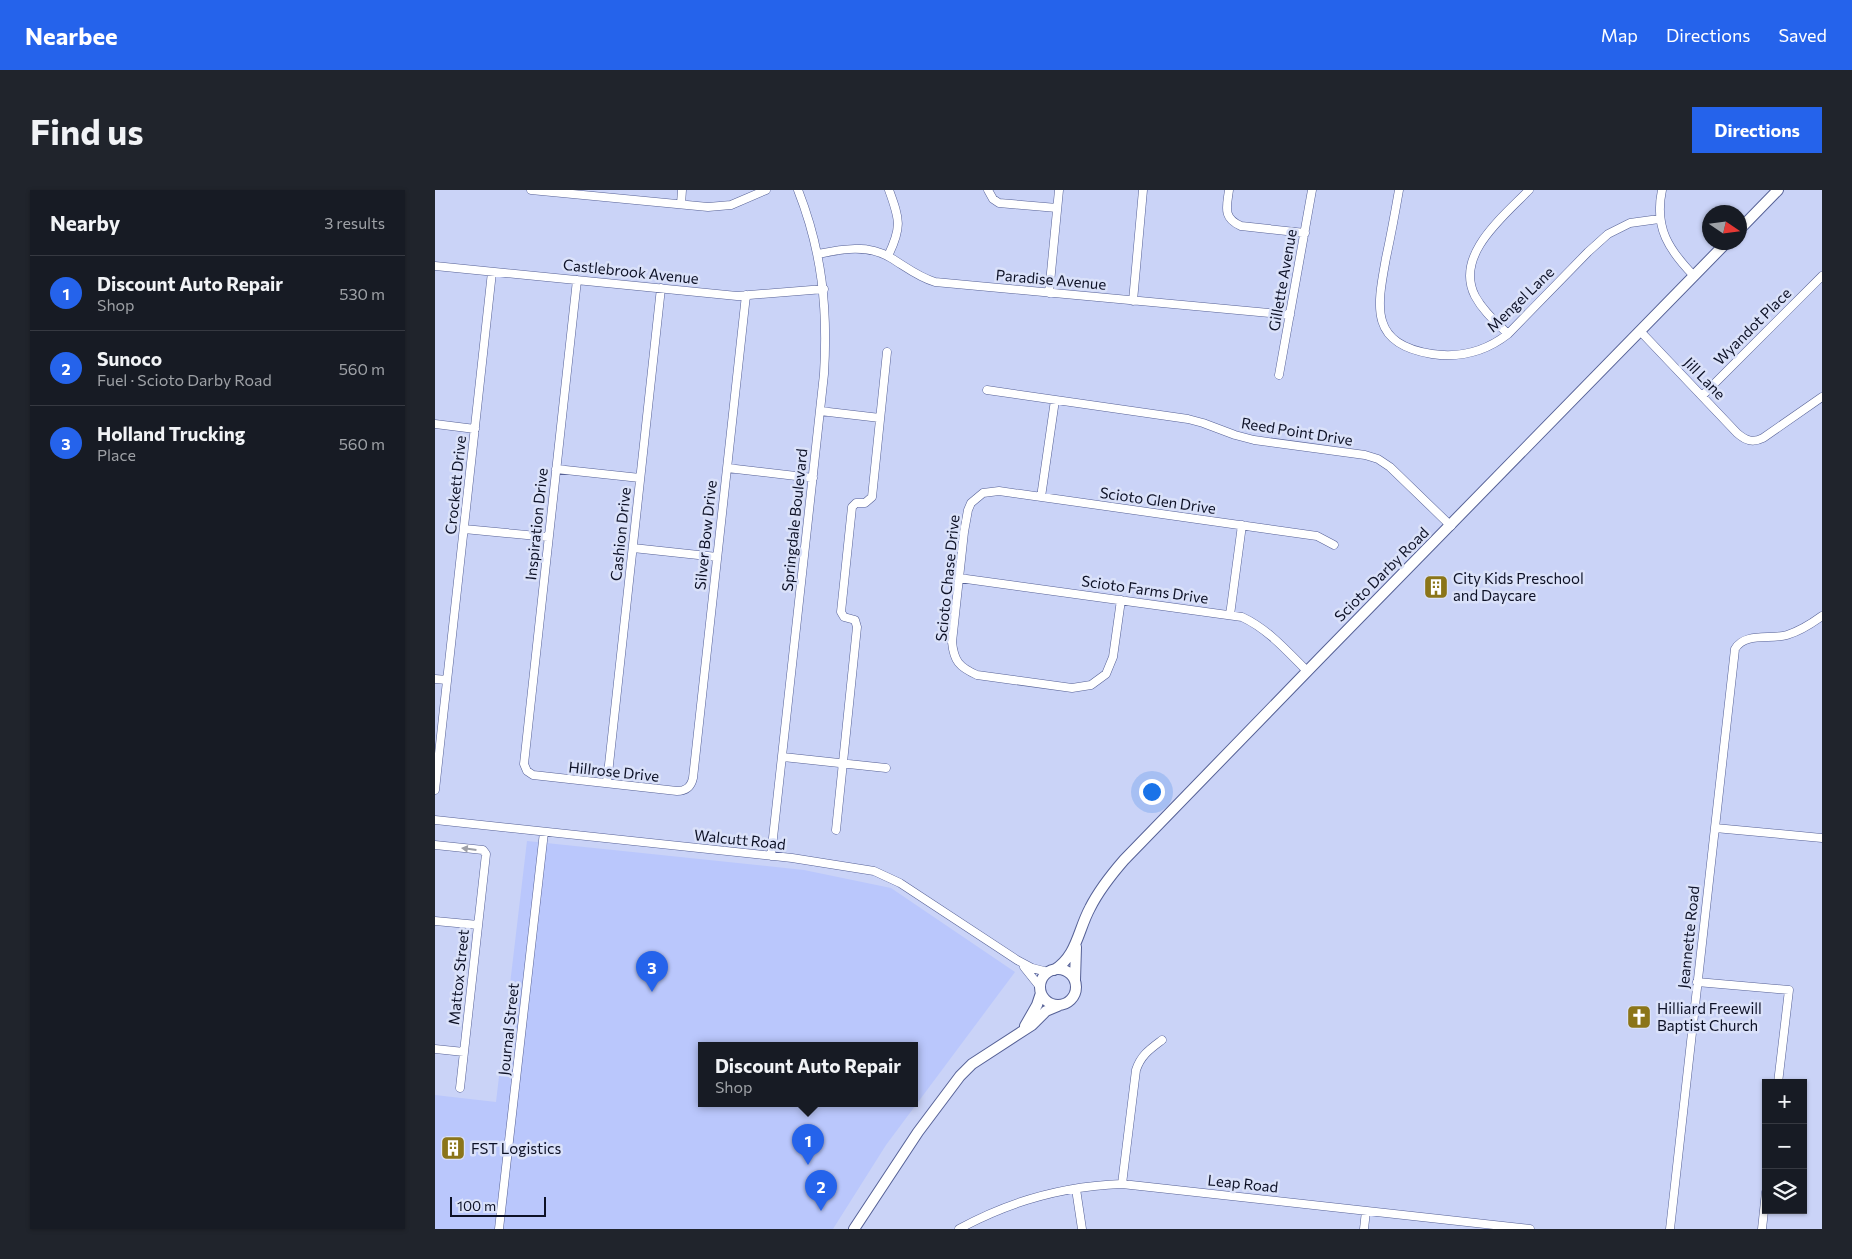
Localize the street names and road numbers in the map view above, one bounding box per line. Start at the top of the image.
street label: Gillette Avenue [1264,228,1300,332]
street label: Castlebrook Avenue [562,255,700,287]
street label: Mengel Lane [1483,262,1557,335]
street label: Paradise Avenue [995,265,1107,293]
street label: Wyandot Place [1710,284,1794,368]
street label: Jill Lane [1681,353,1729,403]
street label: Reed Point Drive [1240,413,1354,449]
street label: Crockett Drive [441,435,469,535]
street label: Springdale Boulevard [778,448,810,592]
street label: Inspiration Drive [521,467,551,581]
street label: Silver Bow Drive [690,479,720,591]
street label: Scioto Glen Drive [1099,483,1217,517]
street label: Cashion Drive [606,486,634,582]
street label: Scioto Chase Drive [931,514,963,642]
street label: Scioto Darby Road [1330,523,1432,625]
street label: Scioto Farms Drive [1080,571,1210,607]
street label: Hillrose Drive [568,757,660,785]
street label: Walcutt Road [693,825,787,853]
street label: Jeannette Road [1674,885,1702,989]
street label: Mattox Street [444,928,472,1026]
street label: Journal Street [494,982,522,1076]
street label: Leap Road [1207,1170,1279,1196]

